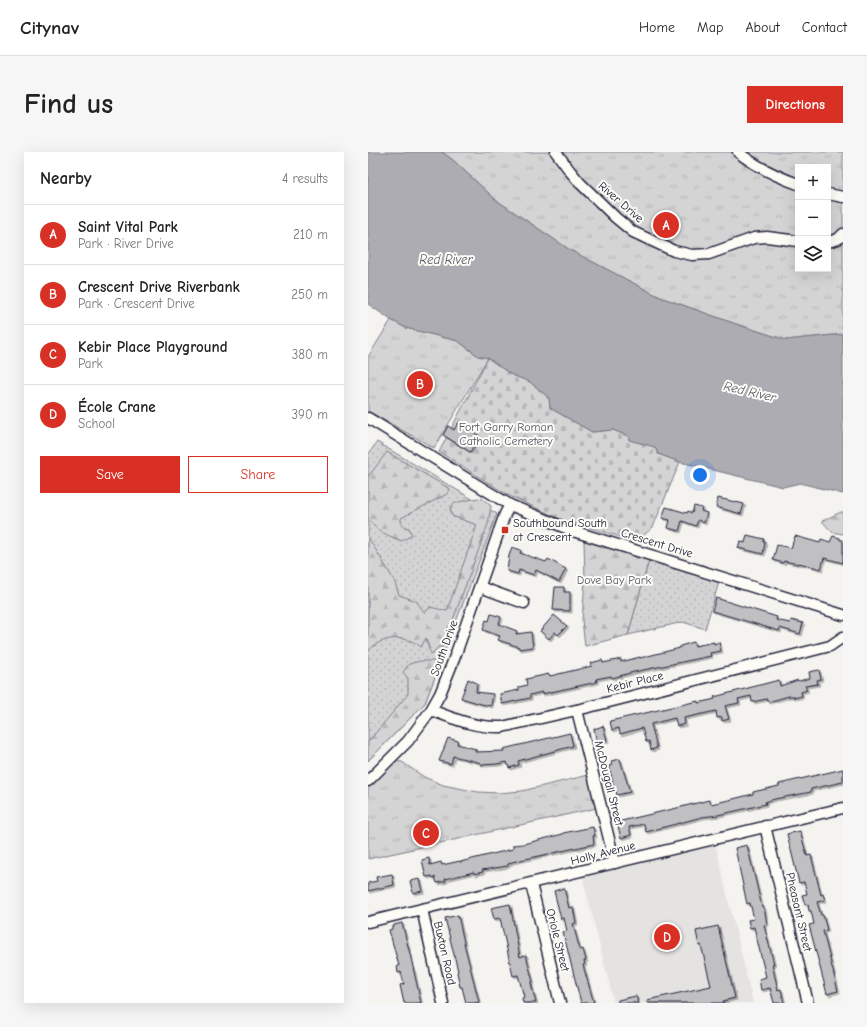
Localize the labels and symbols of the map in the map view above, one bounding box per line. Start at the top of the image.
street label: River Drive [596,179,646,225]
pin: A [653,210,679,240]
water label: Red River [419,252,474,267]
pin: B [407,369,433,399]
water label: Red River [722,378,778,405]
park label: Fort Garry Roman Catholic Cemetery [459,420,553,448]
your location [690,465,710,485]
place label: Southbound South at Crescent [513,516,607,544]
marker: Southbound South at Crescent [500,525,510,535]
street label: Crescent Drive [619,525,695,561]
park label: Dove Bay Park [577,573,651,587]
street label: South Drive [427,618,461,678]
street label: Kebir Place [605,668,665,696]
street label: McDougall Street [592,739,627,828]
pin: C [413,818,439,848]
street label: Holly Avenue [569,838,637,868]
street label: Pheasant Street [783,871,815,953]
street label: Oriole Street [543,907,573,973]
street label: Buxton Road [431,920,459,986]
pin: D [654,922,680,952]

